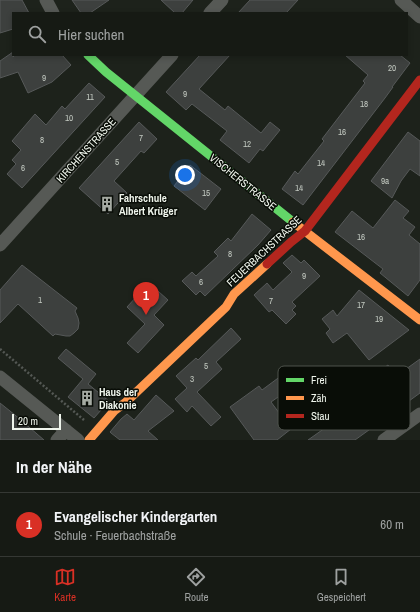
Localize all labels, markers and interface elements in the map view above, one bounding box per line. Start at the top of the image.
search box [12,12,408,56]
icon: search [26,23,48,45]
text: Hier suchen [58,24,124,45]
house number: 20 [388,62,396,74]
house number: 9 [42,72,46,84]
house number: 9 [183,88,187,100]
house number: 11 [86,91,94,103]
house number: 18 [360,98,368,110]
house number: 10 [65,112,73,124]
street label: KIRCHENSTRASSE [53,115,119,185]
house number: 16 [338,126,346,138]
house number: 7 [139,132,143,144]
house number: 8 [40,134,44,146]
house number: 12 [243,138,251,150]
street label: VISCHERSTRASSE [207,151,279,213]
house number: 5 [115,156,119,168]
house number: 14 [317,157,325,169]
house number: 6 [21,162,25,174]
your location [175,165,195,185]
house number: 9a [381,175,389,187]
house number: 14 [295,182,303,194]
house number: 15 [202,187,210,199]
place label: Fahrschule Albert Krüger [119,191,178,218]
building icon: Fahrschule Albert Krüger [98,195,116,213]
street label: FEUERBACHSTRASSE [223,213,305,289]
house number: 16 [357,231,365,243]
house number: 8 [228,248,232,260]
house number: 9 [302,270,306,282]
house number: 6 [199,276,203,288]
pin: 1 [133,282,159,315]
house number: 1 [38,294,42,306]
house number: 7 [269,295,273,307]
house number: 17 [357,299,365,311]
house number: 19 [375,313,383,325]
house number: 5 [204,360,208,372]
legend [278,366,410,430]
house number: 3 [190,373,194,385]
text: Frei [311,373,327,387]
place label: Haus der Diakonie [99,385,138,412]
building icon: Haus der Diakonie [78,389,96,407]
text: Zäh [311,391,327,405]
text: Stau [311,409,330,423]
scale bar [12,412,61,431]
text: 20 m [18,414,38,428]
text: In der Nähe [16,455,92,478]
text: Evangelischer Kindergarten [54,506,217,527]
text: 1 [26,516,32,533]
text: 60 m [380,516,404,533]
text: Schule · Feuerbachstraße [54,527,176,544]
tab: Karte [54,566,76,604]
tab: Route [184,566,208,604]
tab: Gespeichert [317,566,366,604]

